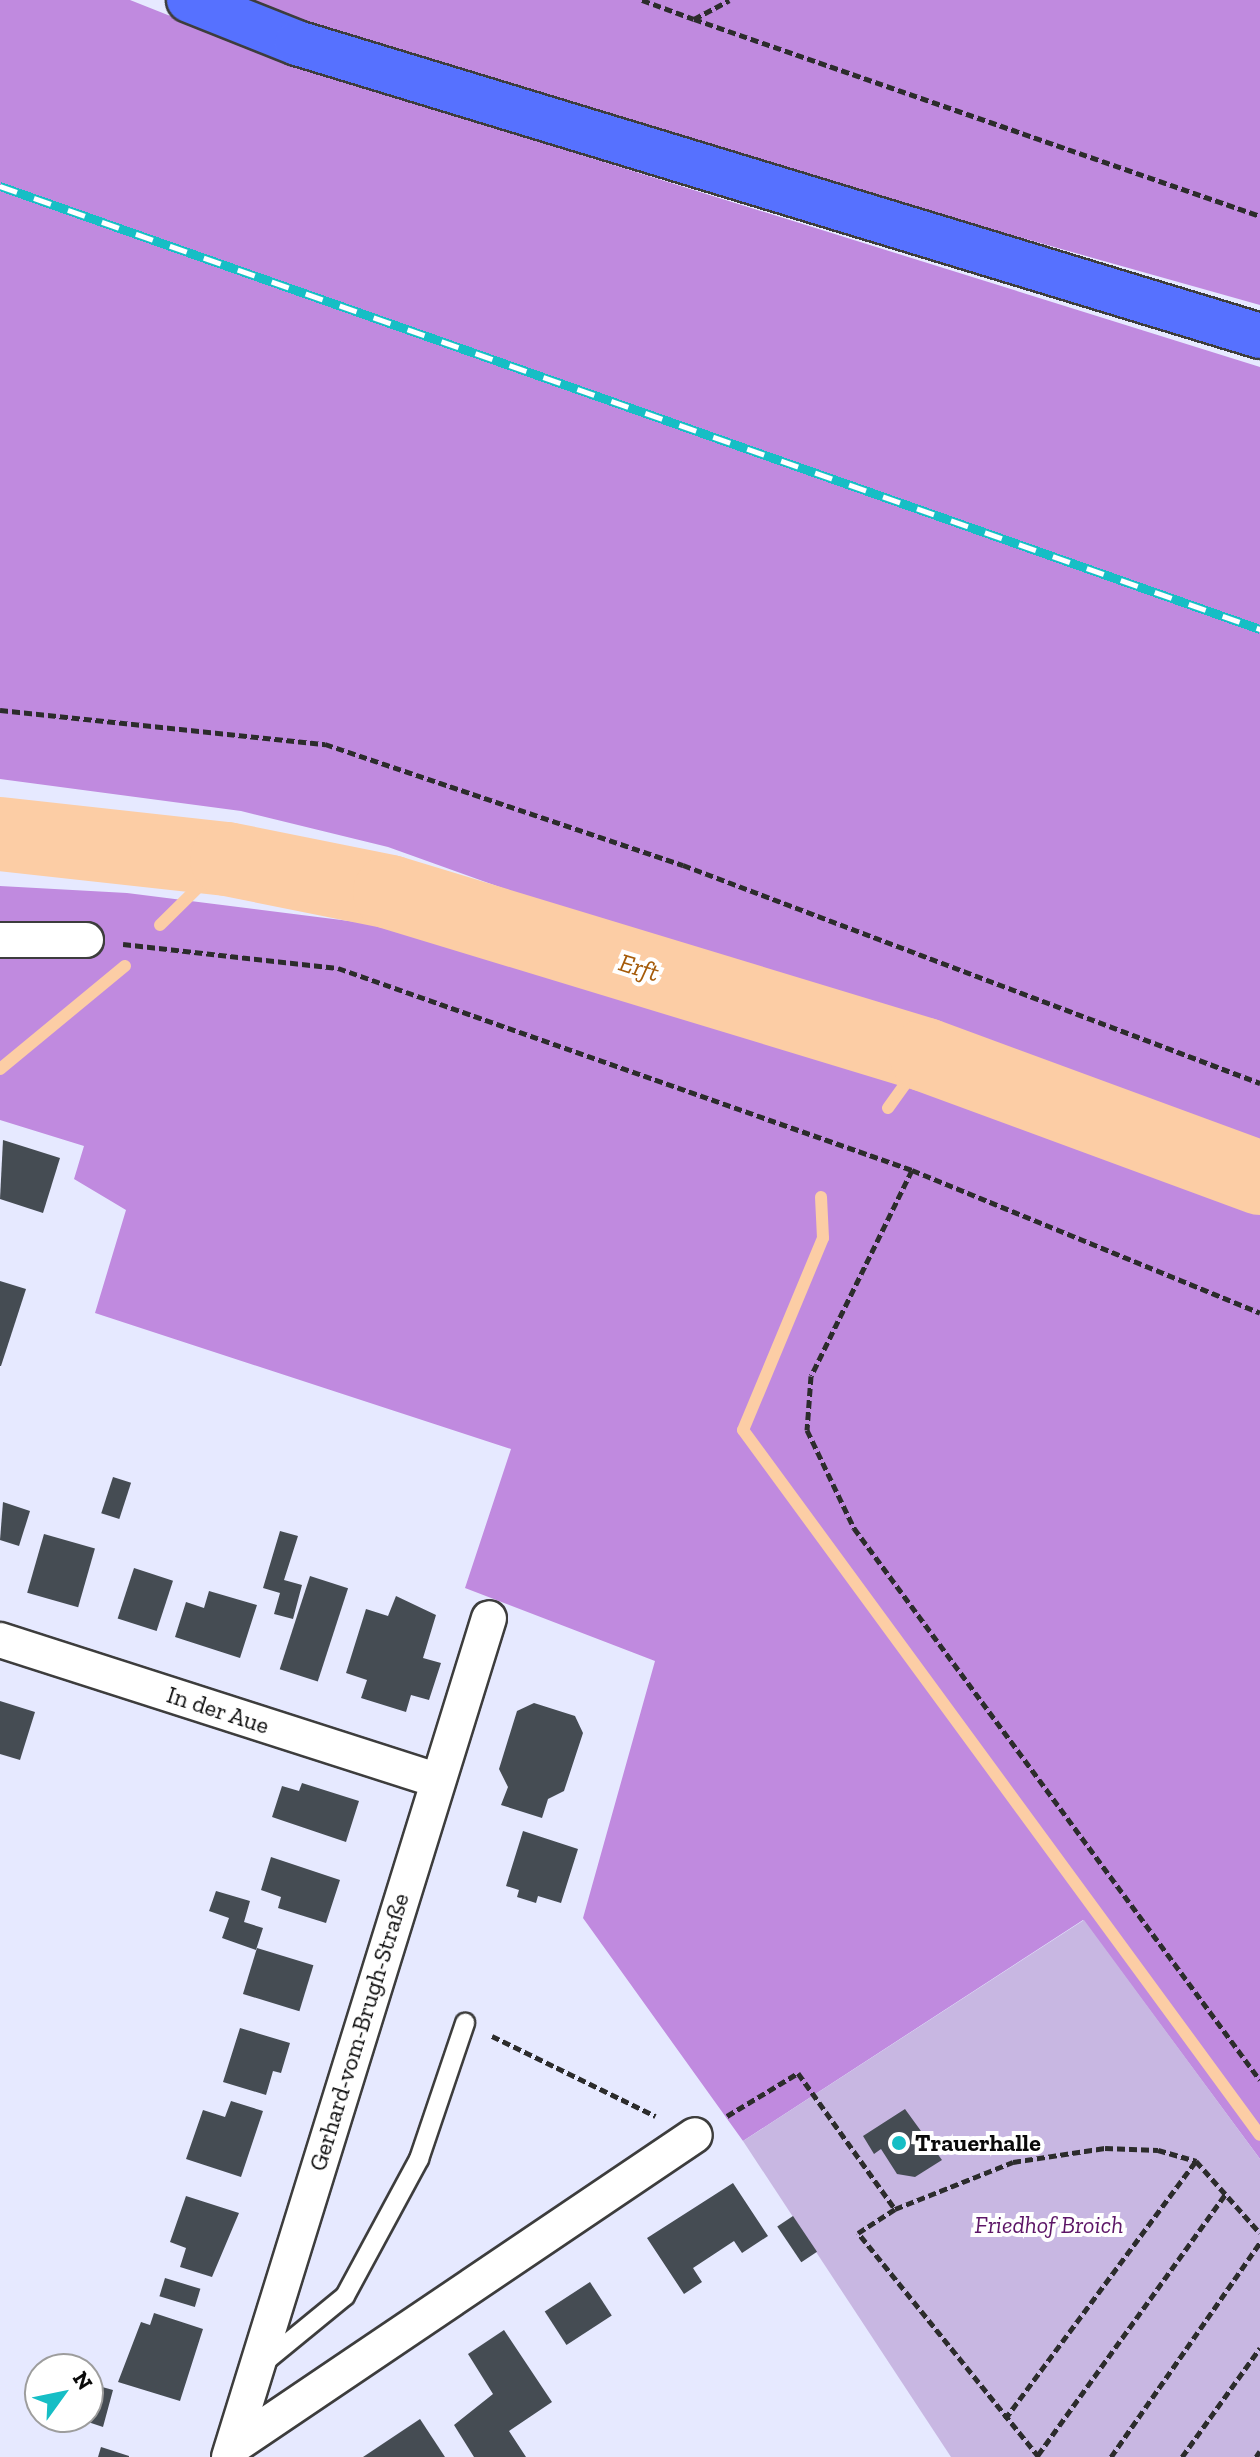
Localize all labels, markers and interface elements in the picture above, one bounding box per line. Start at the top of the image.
water label: Erft [615,947,663,989]
street label: In der Aue [163,1680,273,1740]
street label: Gerhard-vom-Brugh-Straße [303,1890,415,2174]
place label: Trauerhalle [915,2129,1041,2157]
marker: Trauerhalle [890,2134,908,2152]
park label: Friedhof Broich [975,2211,1123,2239]
north arrow [24,2353,104,2433]
text: N [67,2366,99,2395]

